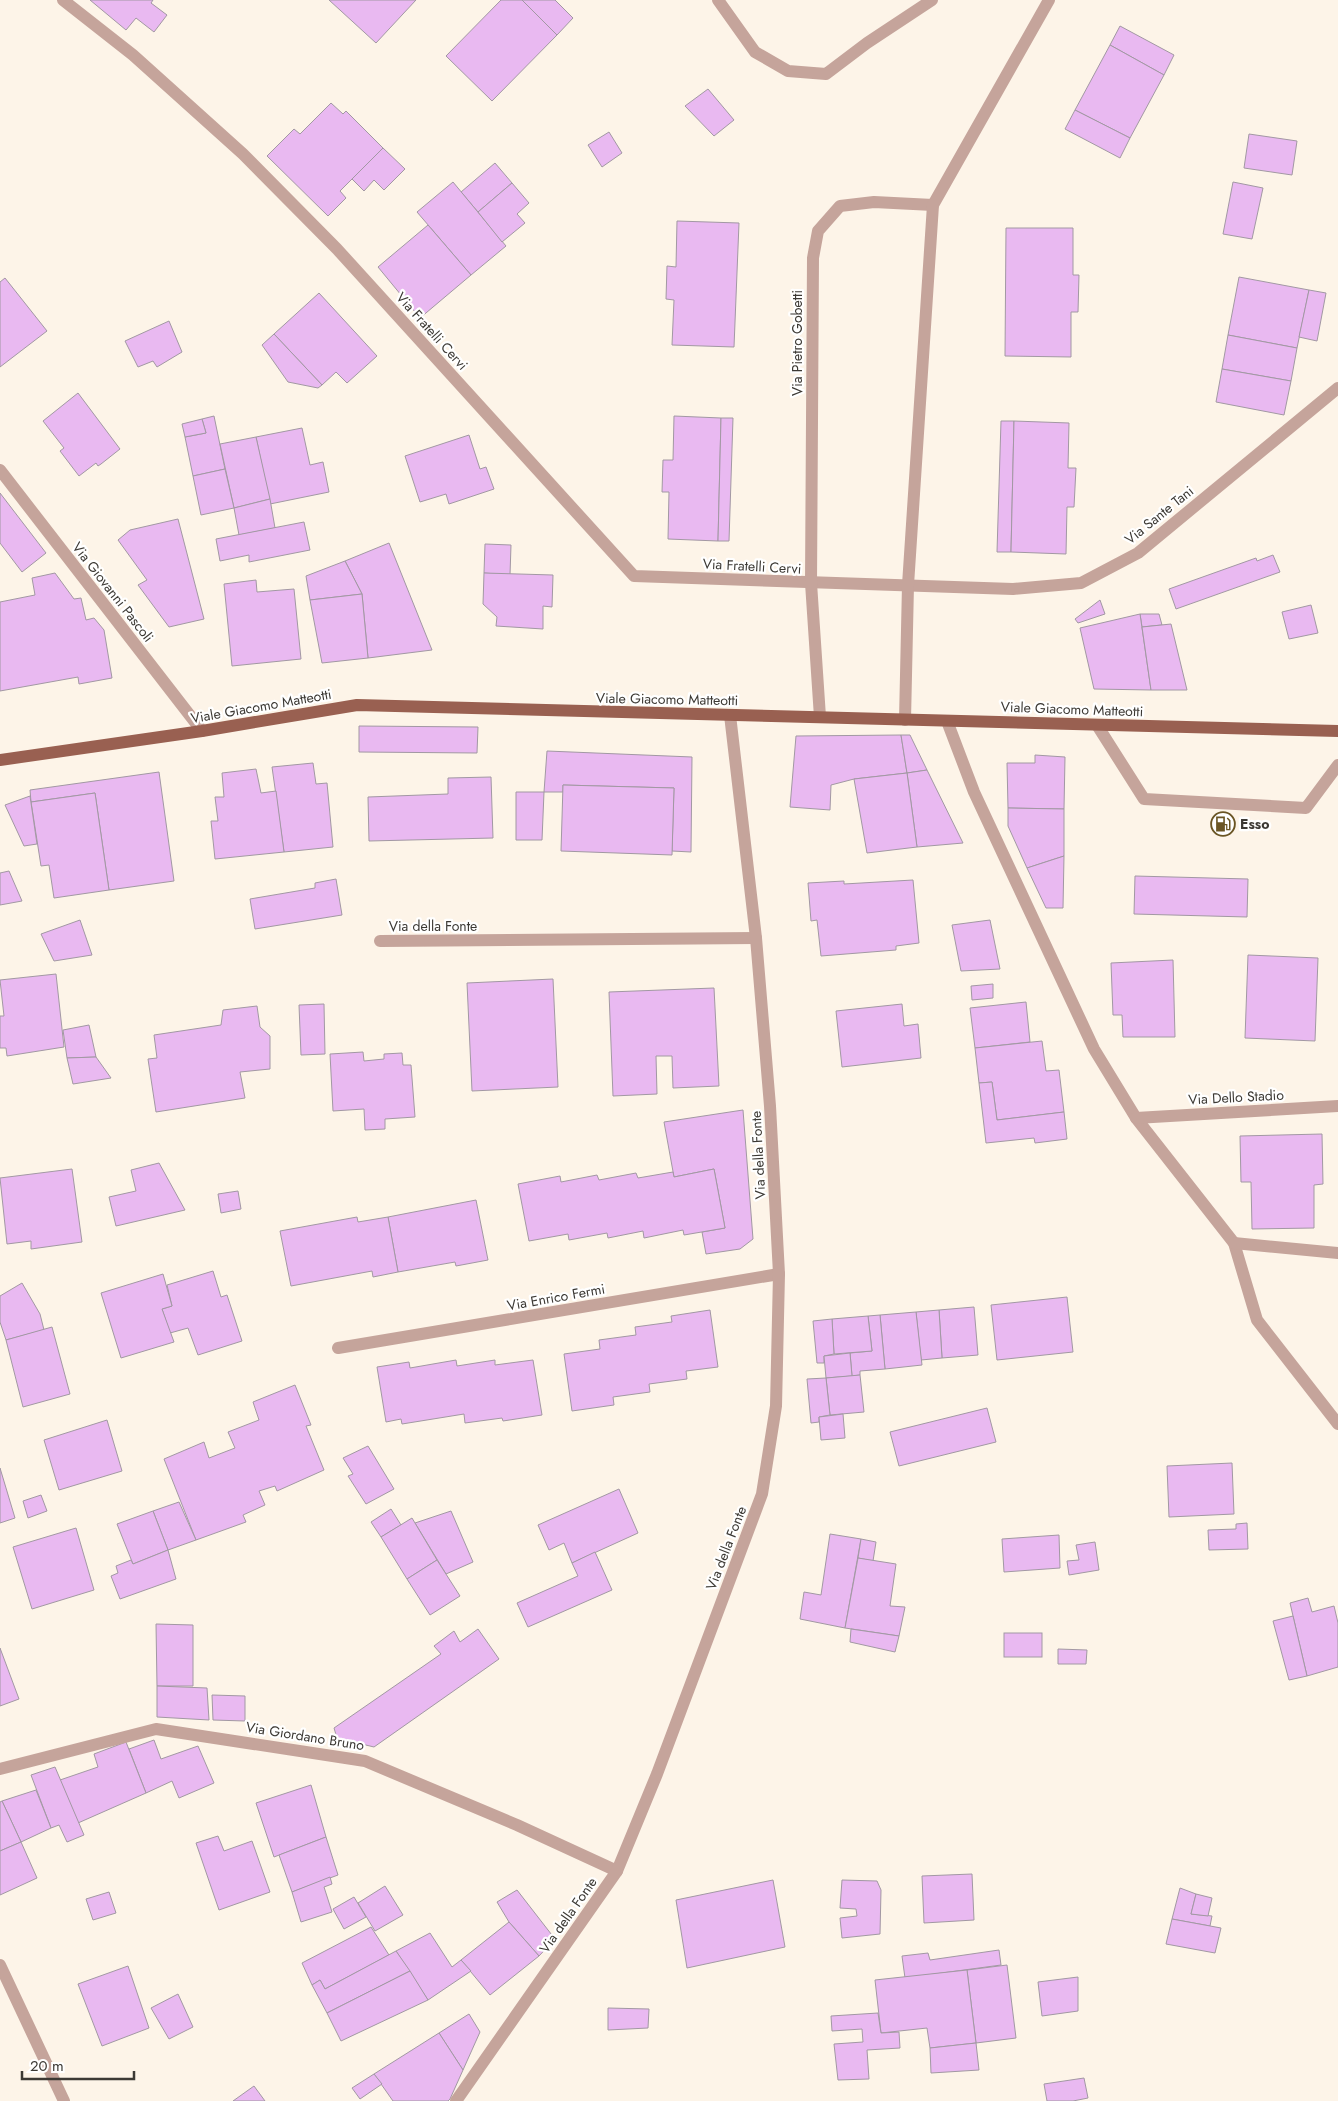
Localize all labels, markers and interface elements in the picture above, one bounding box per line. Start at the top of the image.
street label: Via Fratelli Cervi [392,288,472,374]
street label: Via Pietro Gobetti [787,290,807,396]
street label: Via Sante Tani [1120,481,1198,549]
street label: Via Giovanni Pascoli [68,538,158,646]
street label: Via Fratelli Cervi [702,553,802,579]
street label: Viale Giacomo Matteotti [189,684,333,728]
street label: Viale Giacomo Matteotti [596,688,738,710]
street label: Viale Giacomo Matteotti [1000,697,1144,721]
fuel station icon: Esso [1210,811,1236,837]
place label: Esso [1240,814,1269,834]
street label: Via della Fonte [389,916,477,936]
street label: Via Dello Stadio [1188,1084,1285,1109]
street label: Via della Fonte [746,1110,770,1200]
street label: Via Enrico Fermi [506,1279,606,1315]
street label: Via della Fonte [701,1503,751,1593]
street label: Via Giordano Bruno [244,1717,366,1755]
street label: Via della Fonte [534,1873,602,1957]
scale bar [22,2048,135,2080]
text: 20 m [30,2055,64,2077]

